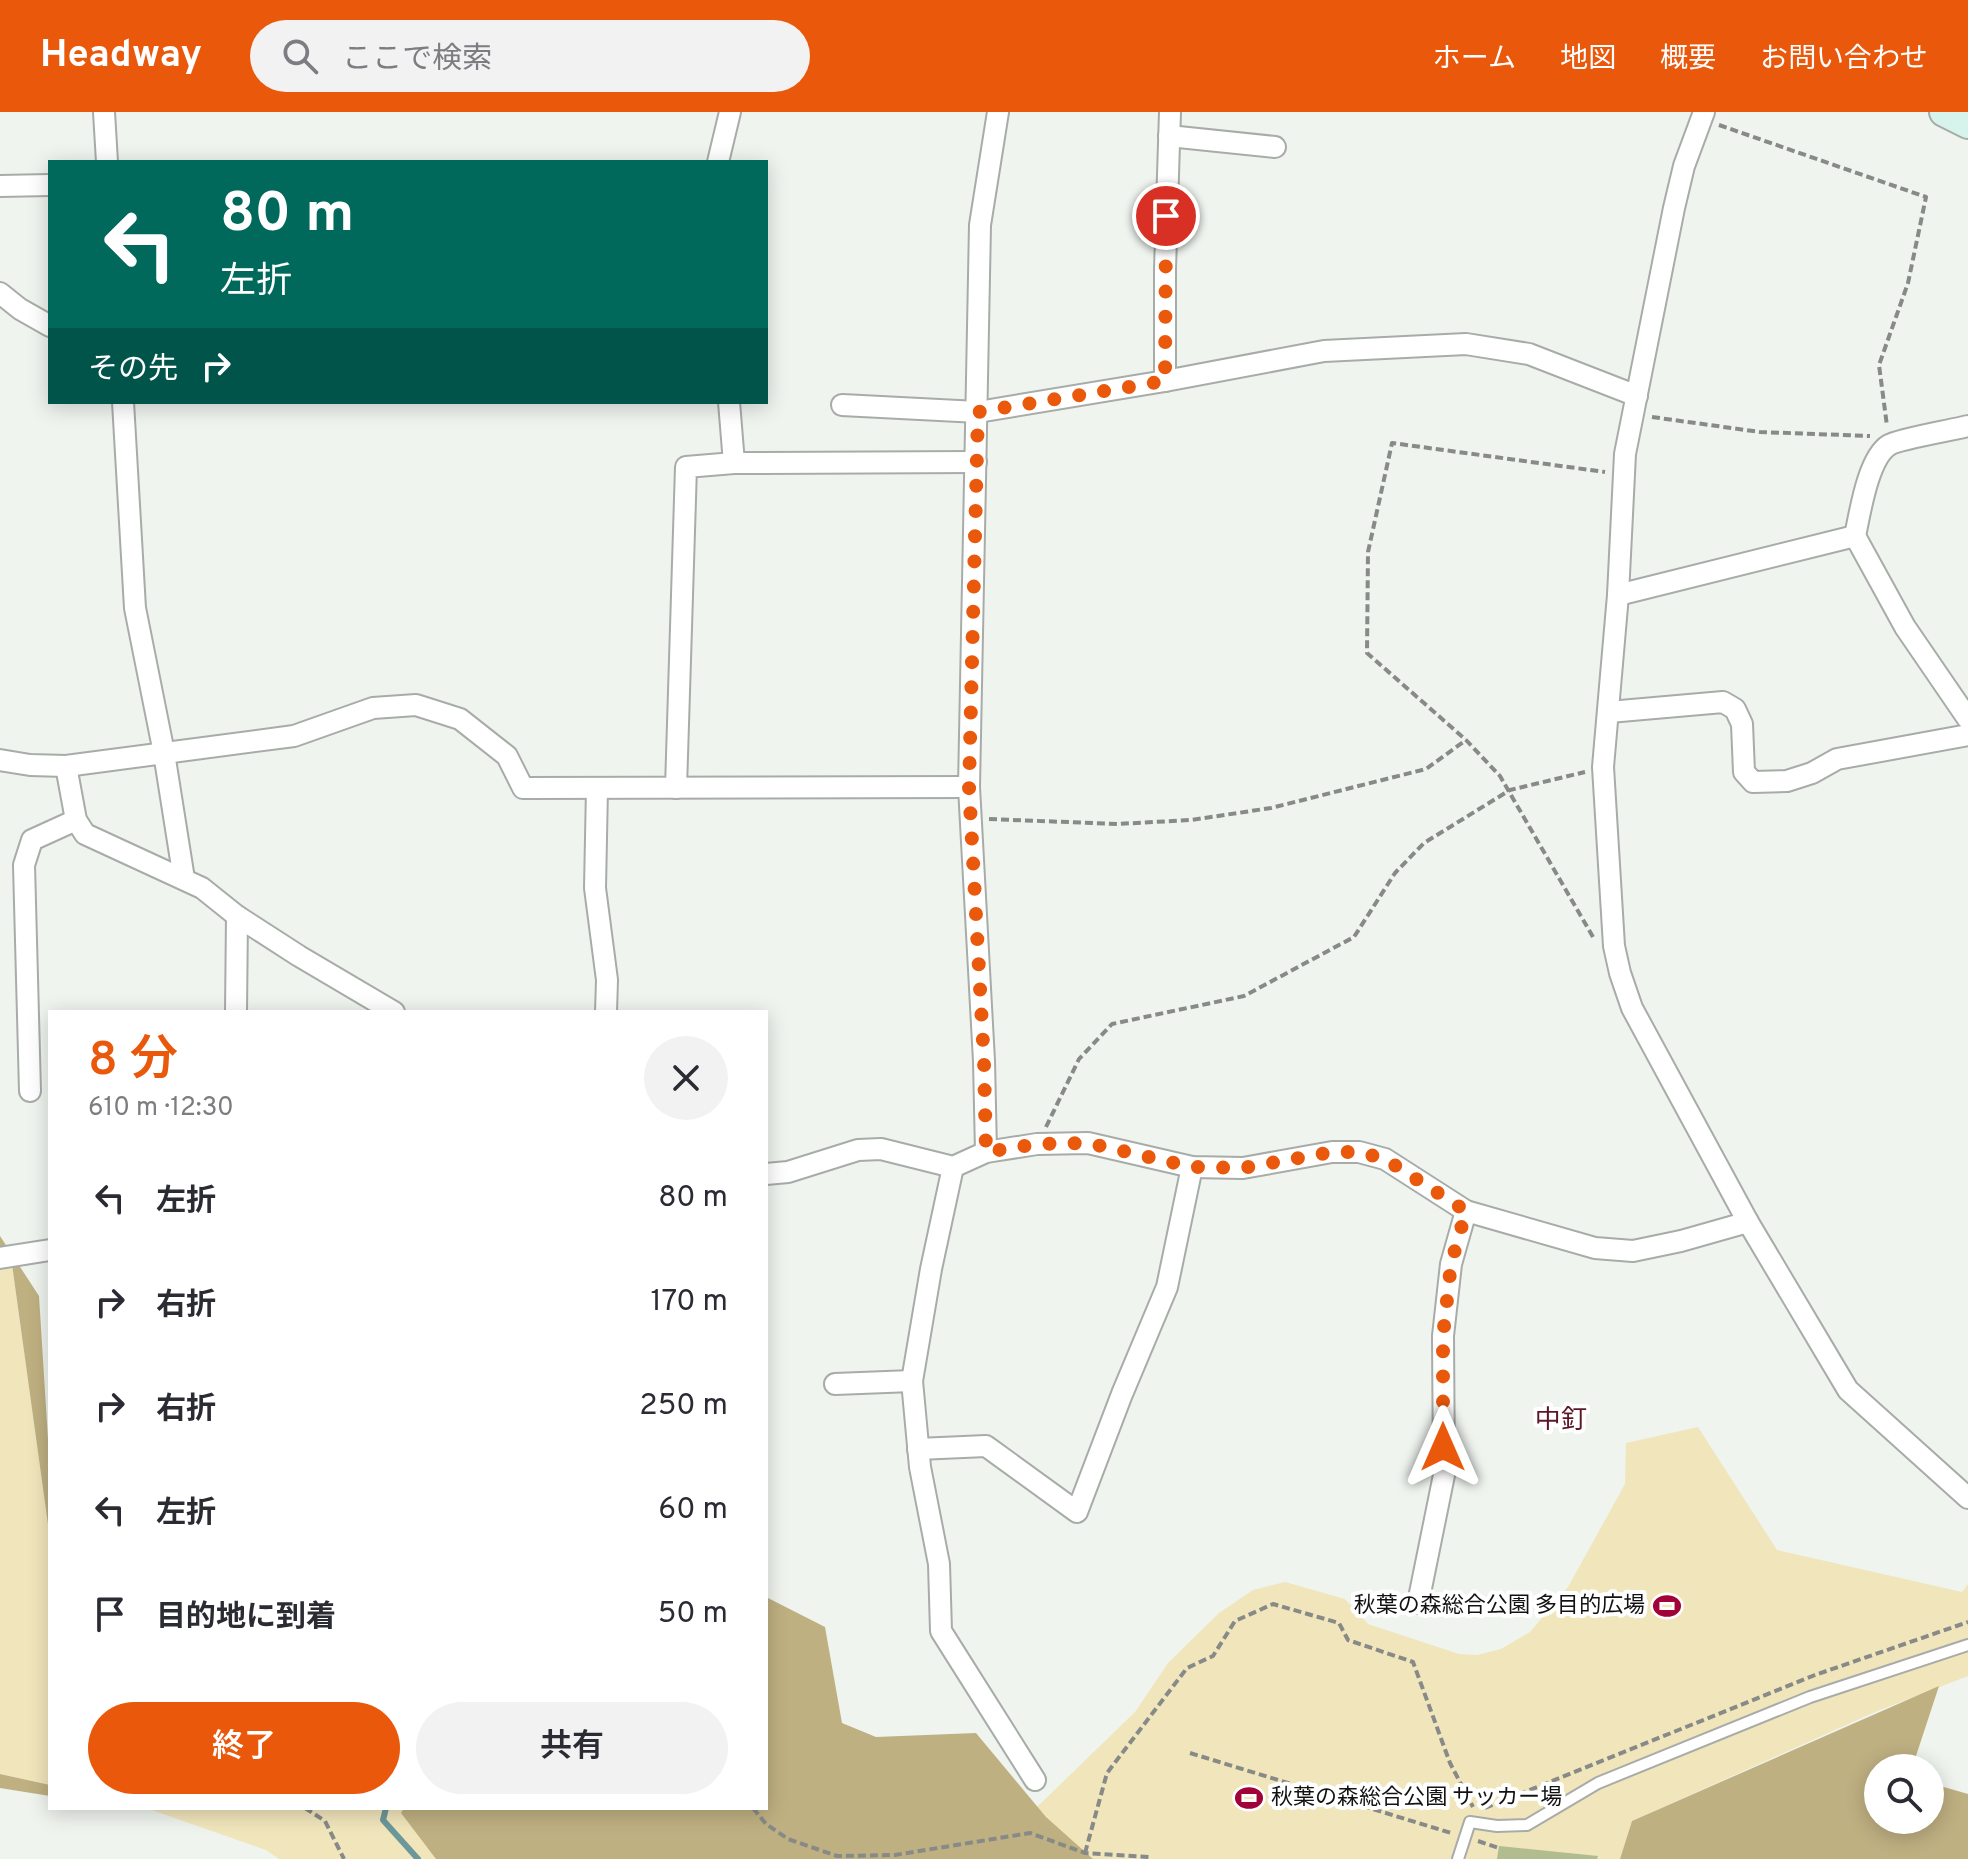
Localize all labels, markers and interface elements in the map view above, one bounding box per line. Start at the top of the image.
search box [250,20,810,92]
text: Headway [40,32,202,81]
icon: search [278,34,322,78]
text: ここで検索 [342,42,492,79]
text: ホーム [1433,42,1516,78]
text: 地図 [1560,42,1616,78]
text: 概要 [1660,42,1716,78]
text: お問い合わせ [1760,42,1928,78]
text: 80 m [220,181,354,251]
pin [1132,182,1200,250]
icon: left [88,192,192,296]
icon: arrive [1144,194,1188,238]
text: 左折 [220,260,292,306]
icon: right [194,344,238,388]
text: その先 [88,352,178,389]
text: 8 分 [88,1032,178,1092]
button: close [644,1036,728,1120]
text: 610 m · 12:30 [88,1092,234,1125]
icon: left [88,1176,132,1220]
text: 80 m [658,1180,728,1217]
text: 左折 [156,1184,216,1221]
icon: right [88,1280,132,1324]
text: 170 m [650,1284,728,1321]
text: 右折 [156,1288,216,1325]
icon: right [88,1384,132,1428]
text: 250 m [639,1388,728,1425]
text: 右折 [156,1392,216,1429]
position arrow [1401,1405,1485,1489]
district label: 中釘 [1535,1405,1587,1438]
icon: left [88,1488,132,1532]
text: 60 m [658,1492,728,1529]
text: 左折 [156,1496,216,1533]
sports icon: 秋葉の森総合公園 多目的広場 [1652,1591,1682,1621]
icon: arrive [88,1592,132,1636]
place label: 秋葉の森総合公園 多目的広場 [1354,1593,1645,1620]
text: 50 m [658,1596,728,1633]
text: 目的地に到着 [156,1600,336,1637]
button: 終了 [88,1702,400,1794]
button: 共有 [416,1702,728,1794]
map controls [1864,1754,1944,1834]
button: search [1864,1754,1944,1834]
sports icon: 秋葉の森総合公園 サッカー場 [1234,1783,1264,1813]
place label: 秋葉の森総合公園 サッカー場 [1271,1785,1562,1812]

